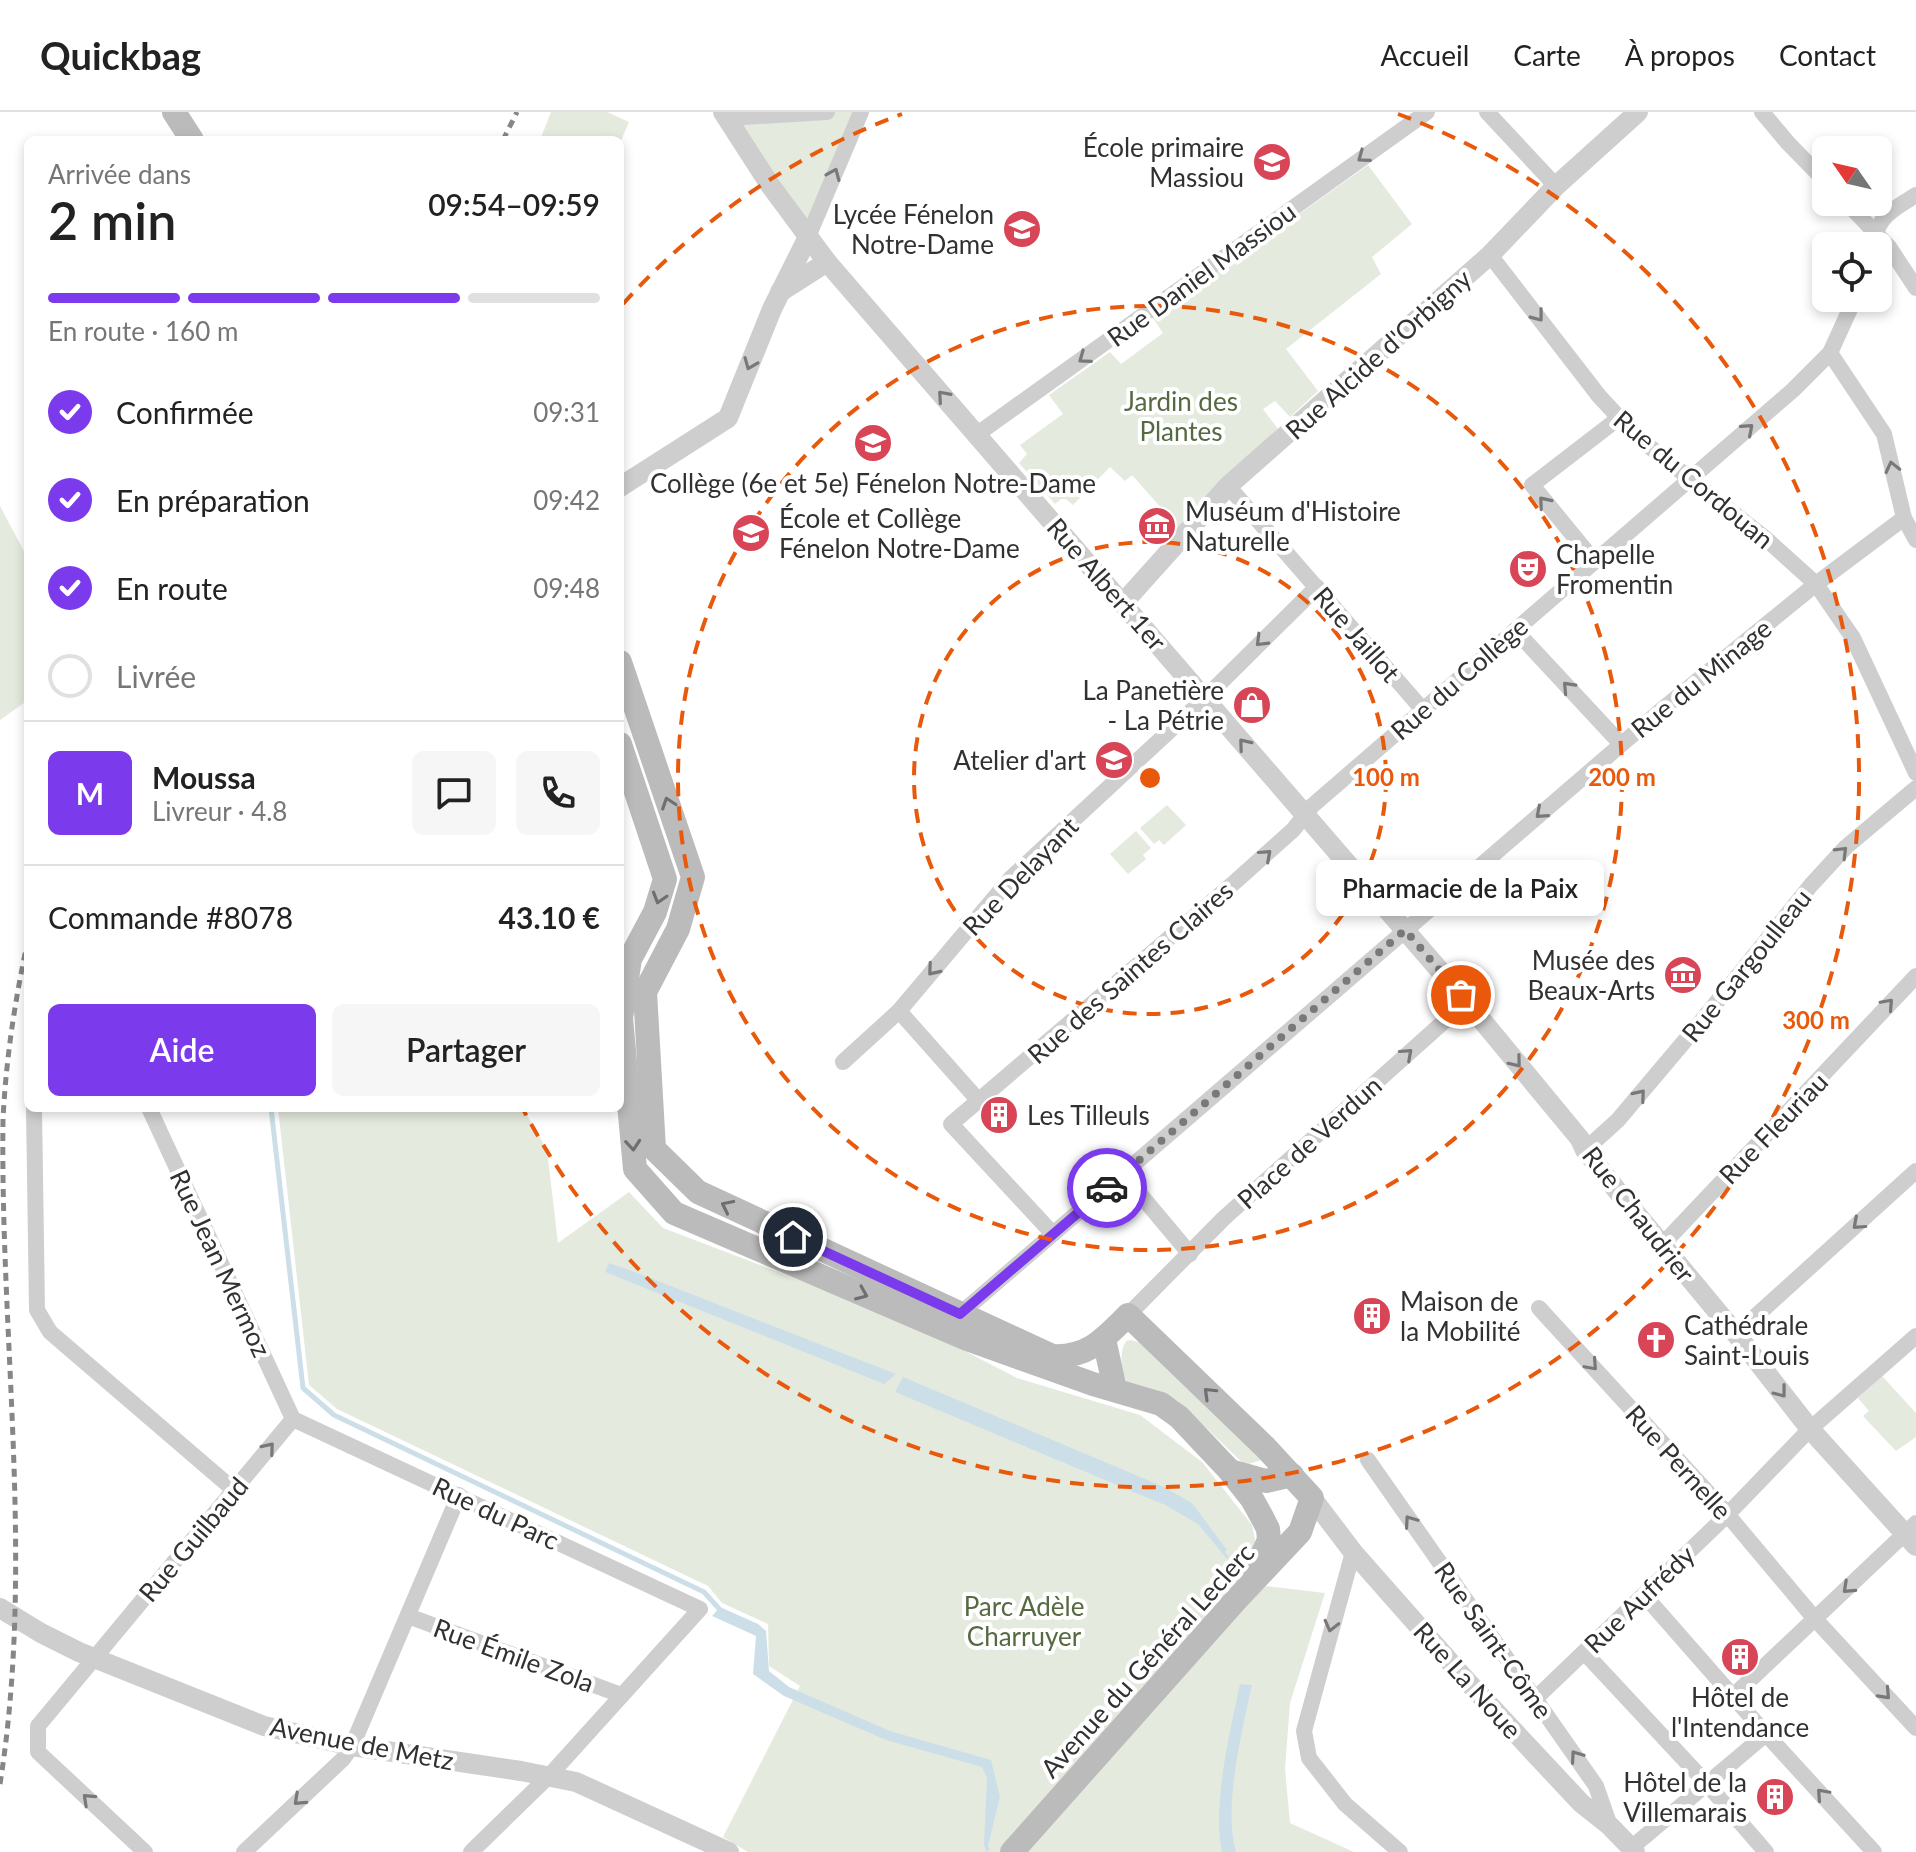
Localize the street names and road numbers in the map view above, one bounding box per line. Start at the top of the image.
street label: Rue Daniel Massiou [1101,195,1301,353]
street label: Rue Alcide d'Orbigny [1279,262,1478,446]
street label: Rue du Cordouan [1608,403,1780,555]
street label: Rue Albert 1er [1041,511,1174,657]
street label: Rue Jaillot [1307,580,1407,689]
street label: Rue du Collège [1384,610,1534,746]
street label: Rue du Minage [1624,612,1778,744]
street label: Rue Delayant [956,810,1085,942]
street label: Rue des Saintes Claires [1021,874,1239,1070]
street label: Rue Gargoulleau [1675,882,1817,1048]
street label: Rue Fleuriau [1712,1066,1834,1190]
street label: Place de Verdun [1230,1069,1388,1215]
street label: Rue Chaudrier [1576,1140,1702,1289]
street label: Rue Jean Mermoz [164,1164,278,1362]
street label: Rue Pernelle [1619,1398,1739,1526]
street label: Rue Guilbaud [132,1470,254,1608]
street label: Rue du Parc [428,1470,564,1556]
street label: Avenue du Général Leclerc [1033,1536,1261,1784]
street label: Rue Aufrédy [1577,1538,1701,1660]
street label: Rue Saint-Côme [1428,1555,1560,1725]
street label: Rue Émile Zola [429,1611,599,1699]
street label: Rue La Noue [1407,1615,1529,1745]
street label: Avenue de Metz [268,1710,456,1776]

